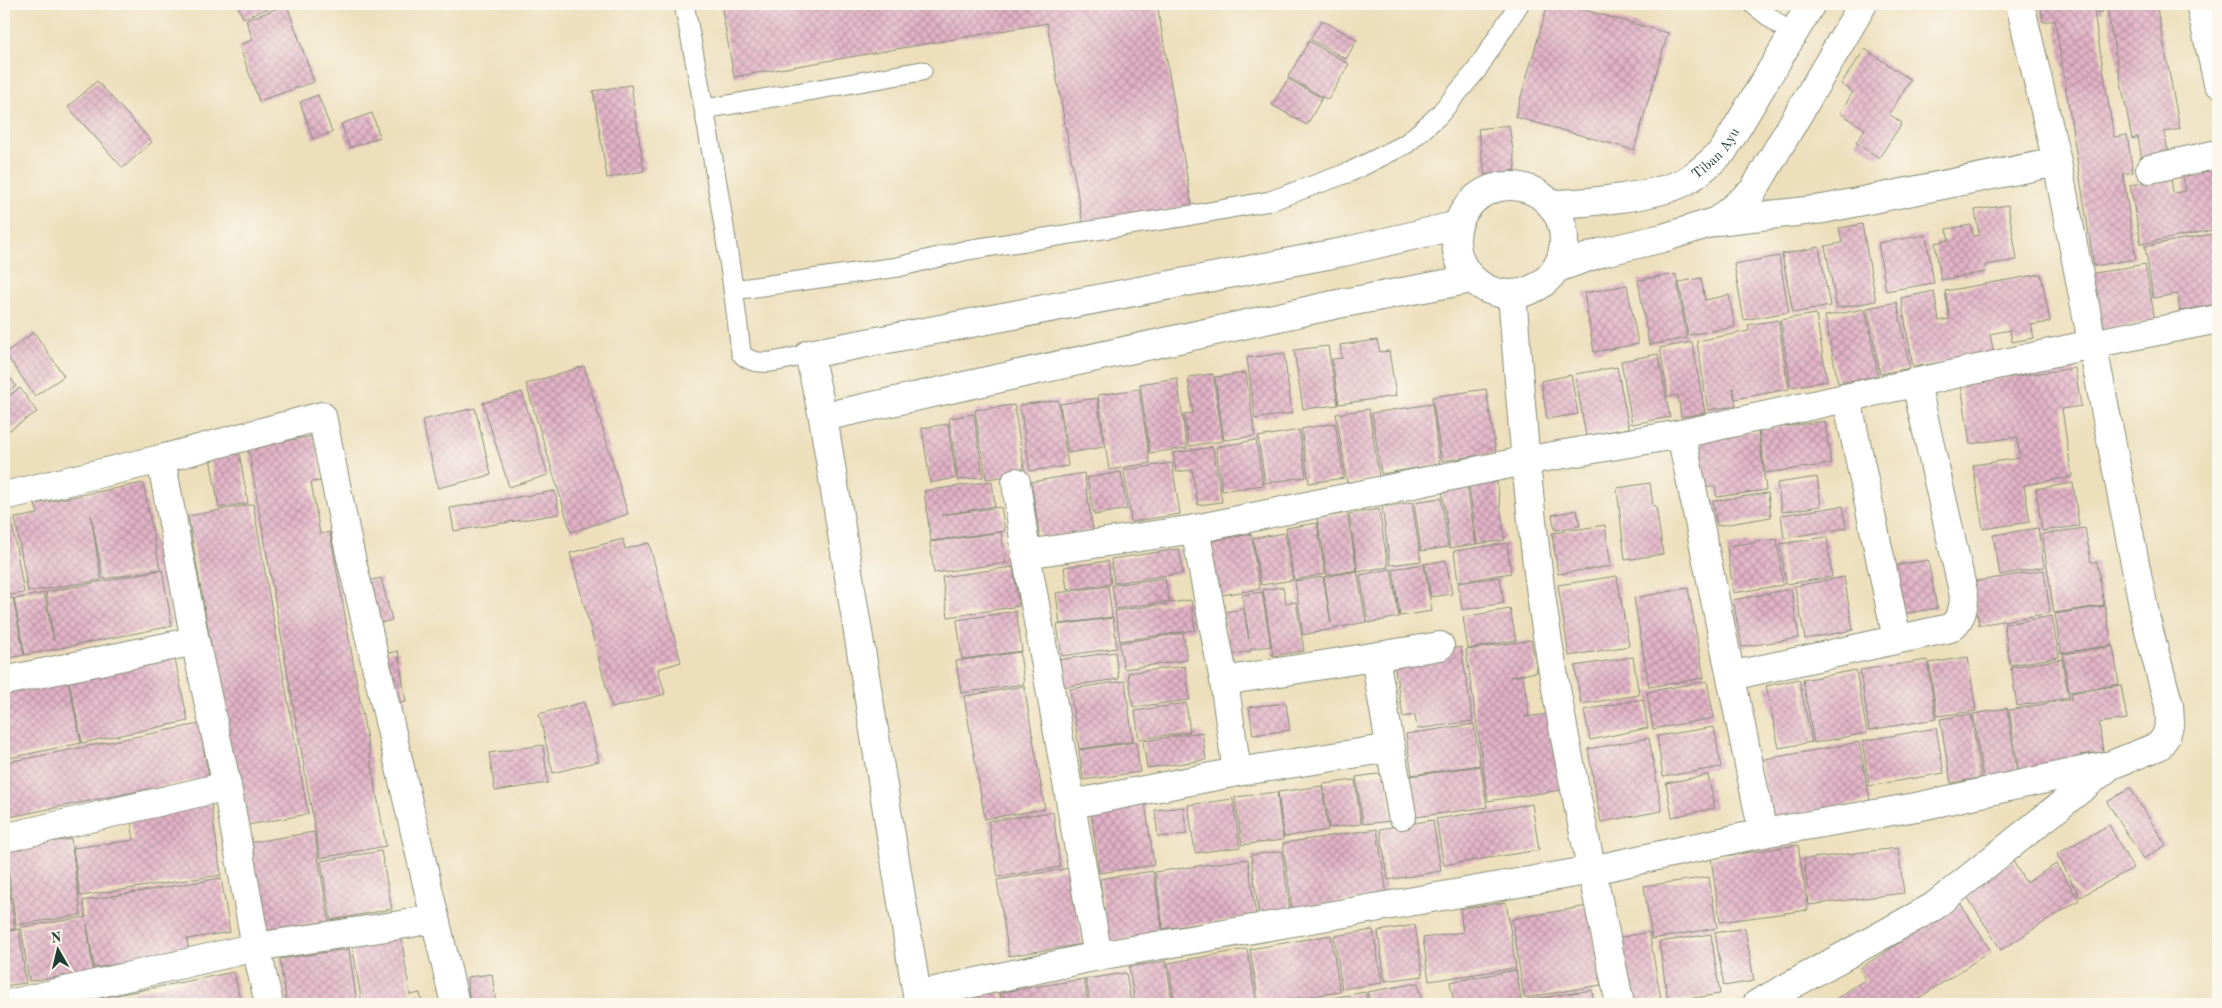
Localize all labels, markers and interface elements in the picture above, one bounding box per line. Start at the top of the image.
street label: Tiban Ayu [1689,125,1742,182]
north arrow [32,926,82,976]
text: N [50,930,63,946]

